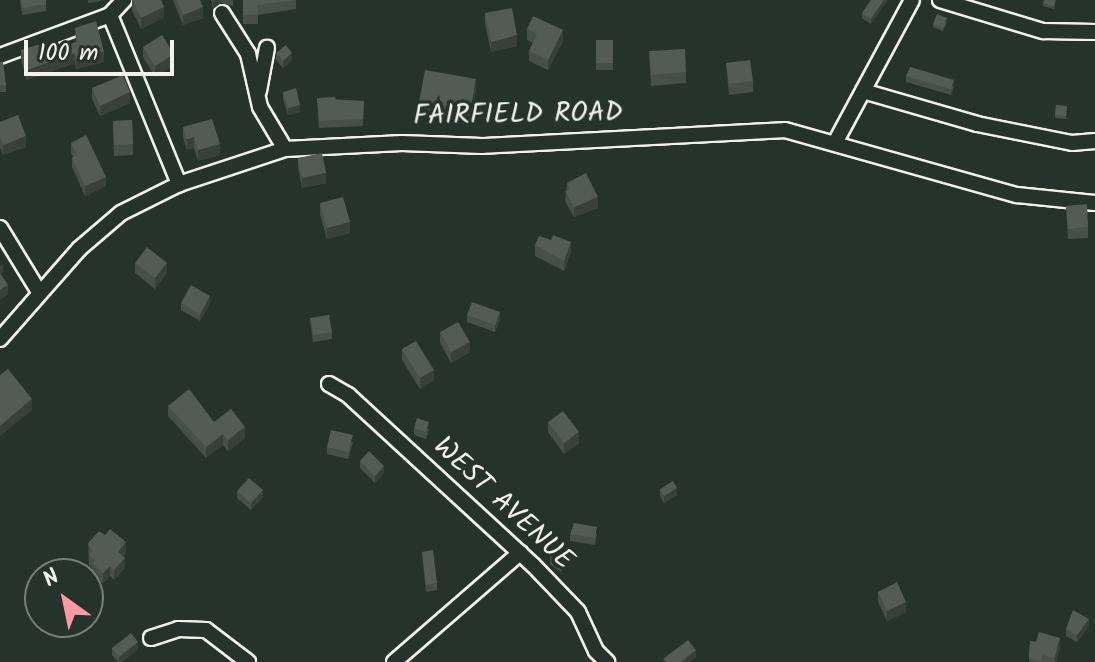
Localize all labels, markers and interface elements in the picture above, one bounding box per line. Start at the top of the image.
scale bar [28,24,178,74]
text: 100 m [38,34,98,73]
street label: FAIRFIELD ROAD [413,96,623,134]
street label: WEST AVENUE [426,430,580,578]
north arrow [24,558,104,638]
text: N [36,561,67,598]

